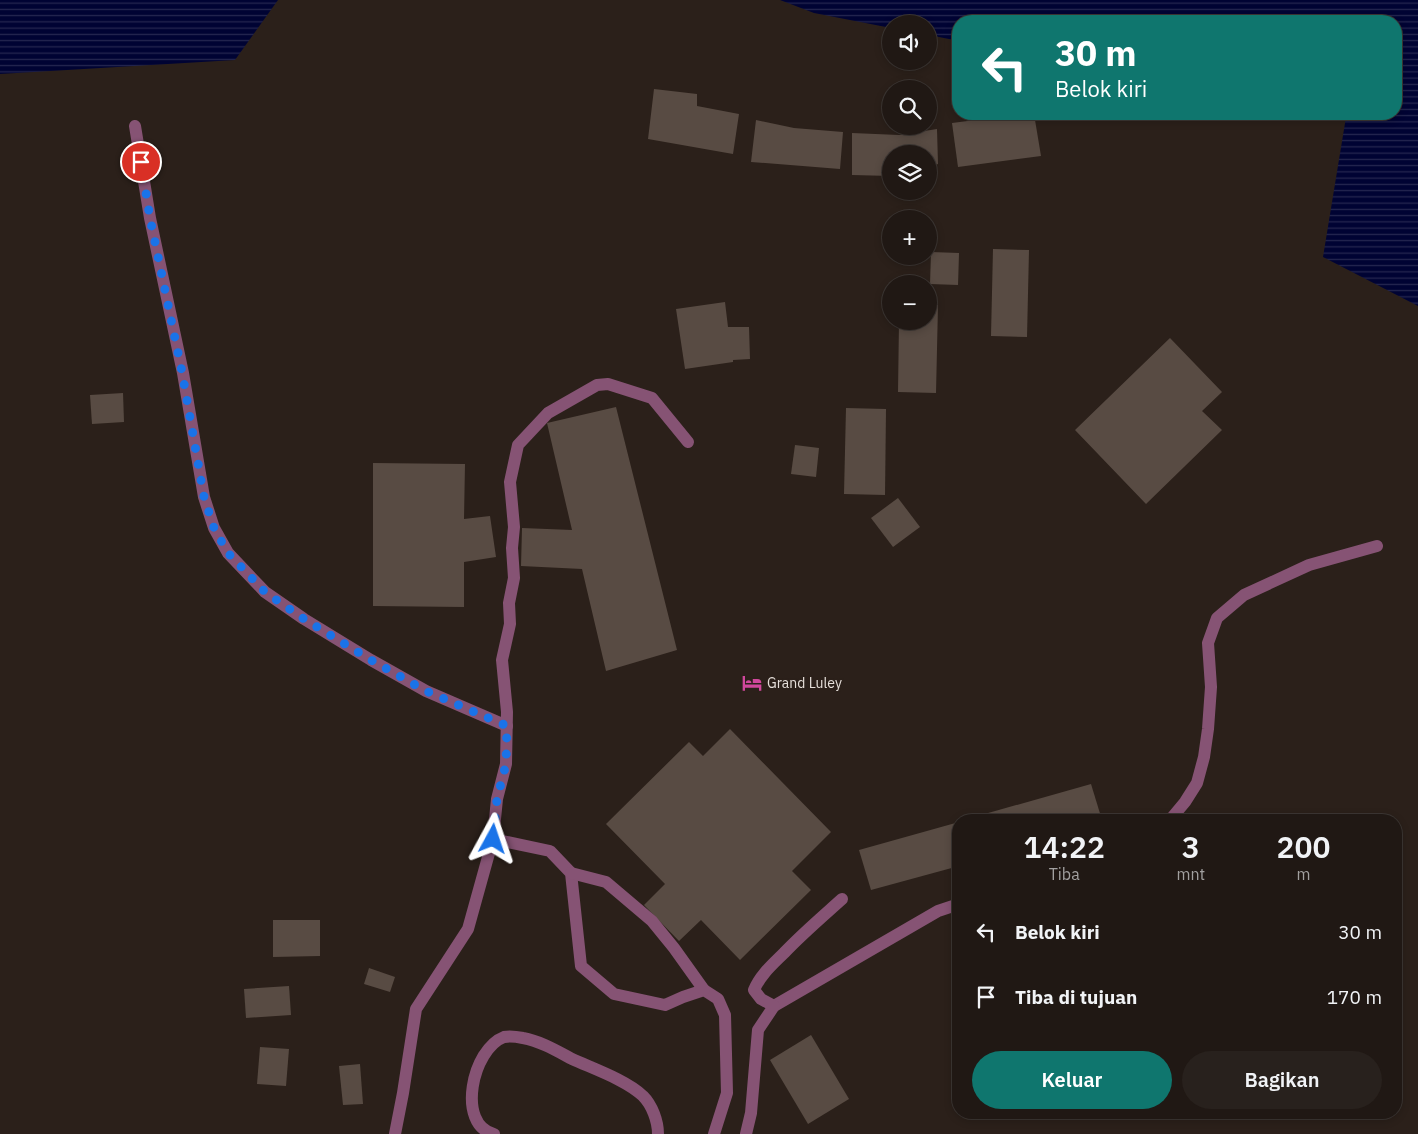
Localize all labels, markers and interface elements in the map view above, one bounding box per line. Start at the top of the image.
map controls [882,15,937,330]
button: sound [882,15,937,70]
text: 30 m [1055,30,1137,76]
icon: left [972,35,1037,100]
text: Belok kiri [1055,74,1147,103]
button: search [882,80,937,135]
pin [120,141,162,183]
button: layers [882,145,937,200]
icon: arrive [127,148,155,176]
button: + [882,210,937,265]
button: − [882,275,937,330]
hotel icon: Grand Luley [741,672,763,694]
place label: Grand Luley [767,674,842,692]
position arrow [466,812,518,864]
text: 14:22 [1023,827,1105,866]
text: 3 [1182,827,1200,866]
text: 200 [1277,827,1331,866]
text: Tiba [1049,864,1080,884]
text: mnt [1176,864,1205,884]
text: m [1297,864,1311,884]
icon: left [972,918,1000,946]
text: Belok kiri [1015,920,1100,944]
text: 30 m [1338,920,1382,944]
icon: arrive [972,983,1000,1011]
text: Tiba di tujuan [1015,985,1137,1009]
text: 170 m [1327,985,1382,1009]
button: Keluar [972,1051,1172,1109]
button: Bagikan [1182,1051,1382,1109]

